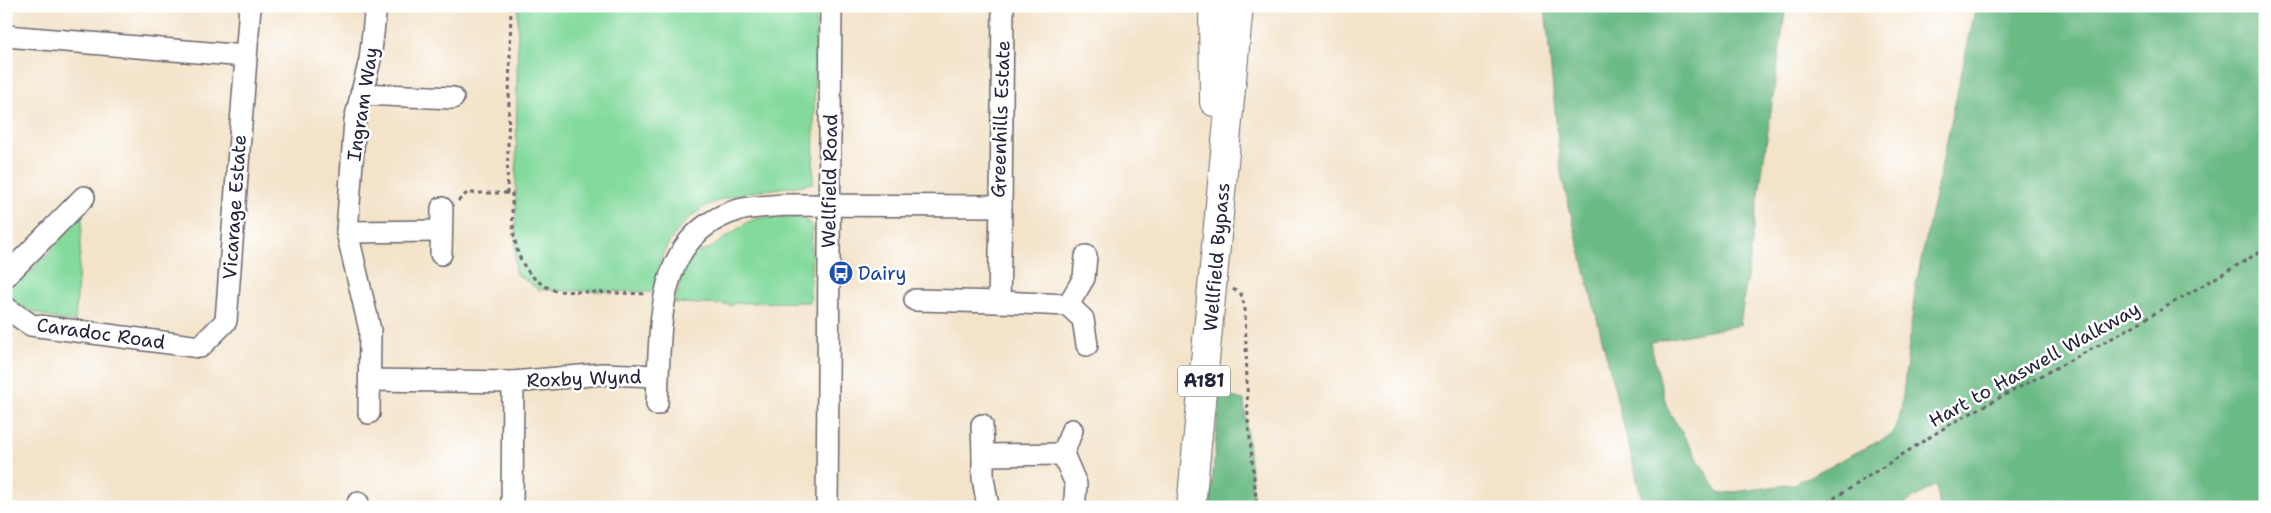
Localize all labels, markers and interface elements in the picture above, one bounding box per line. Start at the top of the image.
street label: Greenhills Estate [985,40,1016,198]
street label: Ingram Way [341,45,384,163]
street label: Wellfield Road [816,114,843,248]
street label: Vicarage Estate [217,134,252,280]
street label: Wellfield Bypass [1198,182,1235,333]
bus stop icon: Dairy [828,260,854,286]
place label: Dairy [858,261,906,286]
street label: Hart to Haswell Walkway [1924,296,2144,433]
street label: Caradoc Road [35,312,167,355]
street label: Roxby Wynd [526,364,642,393]
road number: A181 [1178,366,1230,396]

